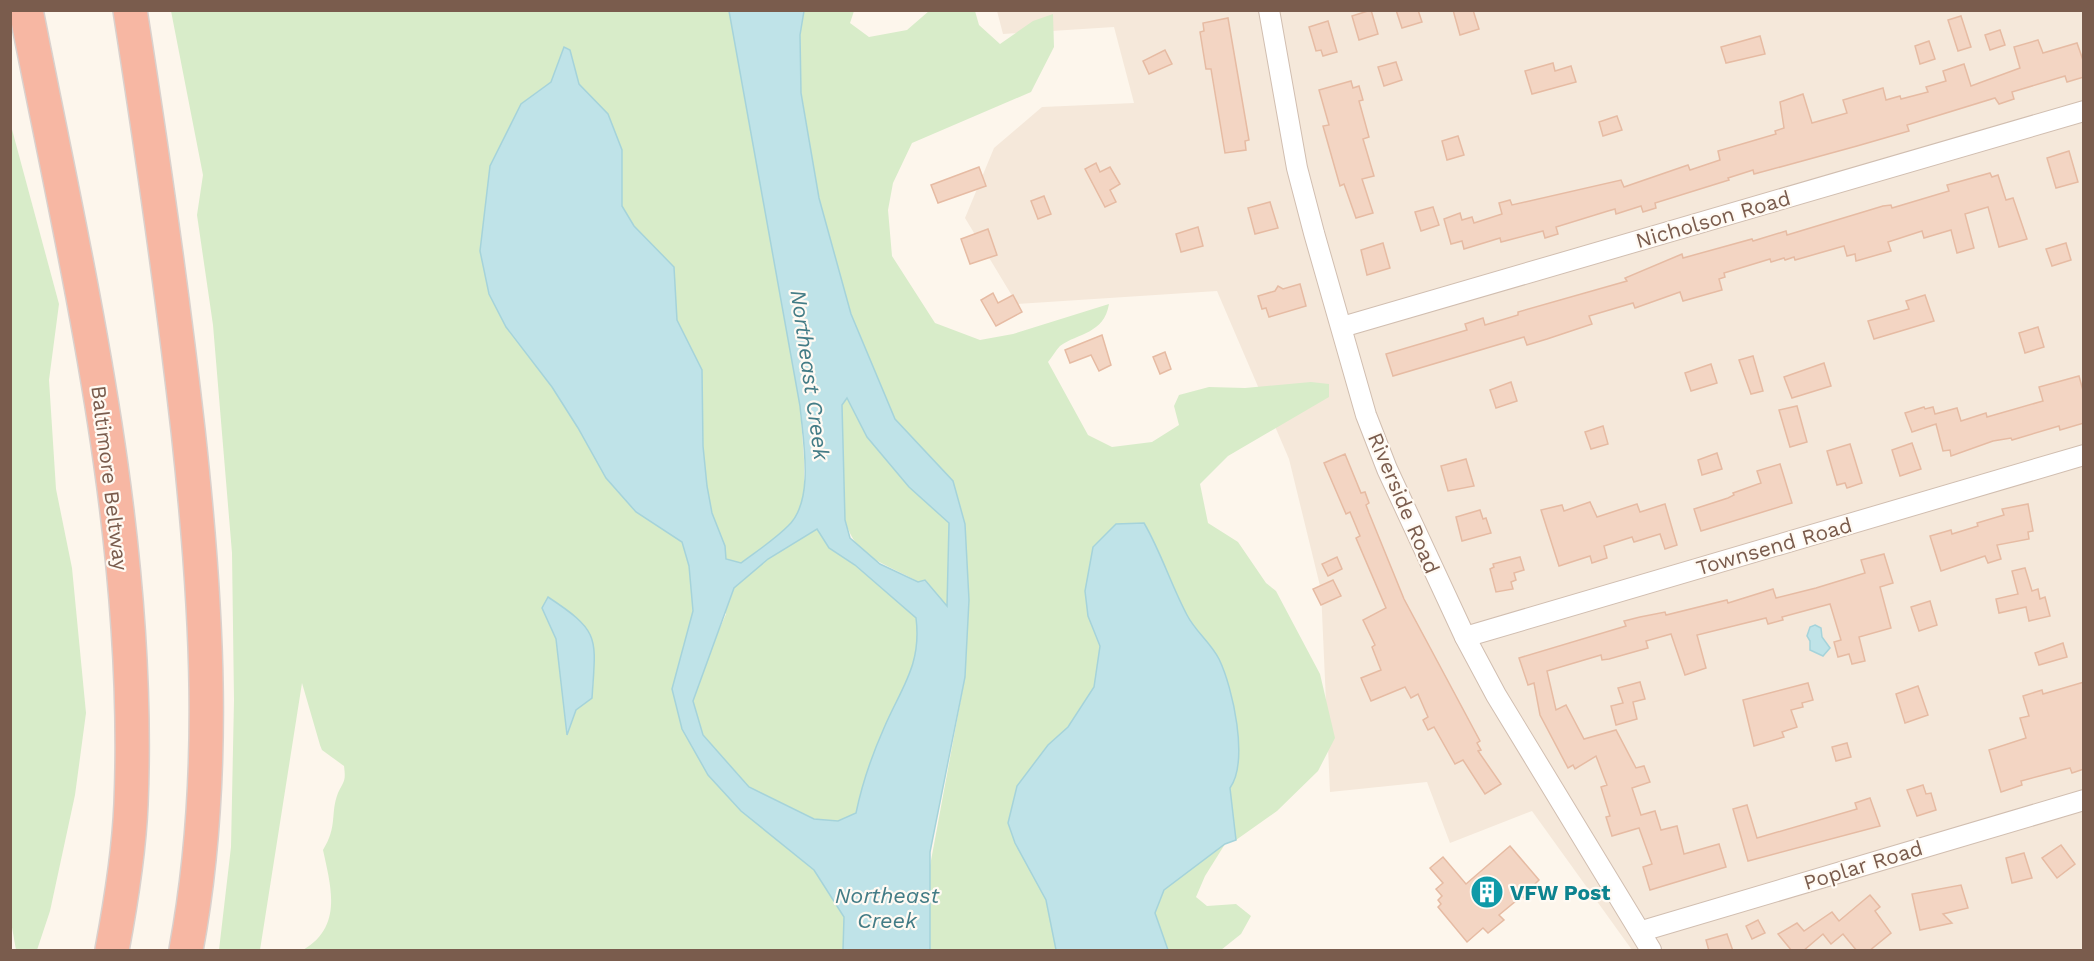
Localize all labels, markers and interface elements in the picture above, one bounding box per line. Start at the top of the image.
street label: Nicholson Road [1633,185,1793,253]
water label: Northeast Creek [786,288,834,463]
street label: Baltimore Beltway [86,384,134,572]
street label: Riverside Road [1363,429,1445,577]
street label: Townsend Road [1693,512,1855,580]
street label: Poplar Road [1800,835,1926,895]
building icon: VFW Post [1469,874,1505,910]
place label: VFW Post [1510,880,1610,905]
water label: Northeast Creek [835,883,940,933]

